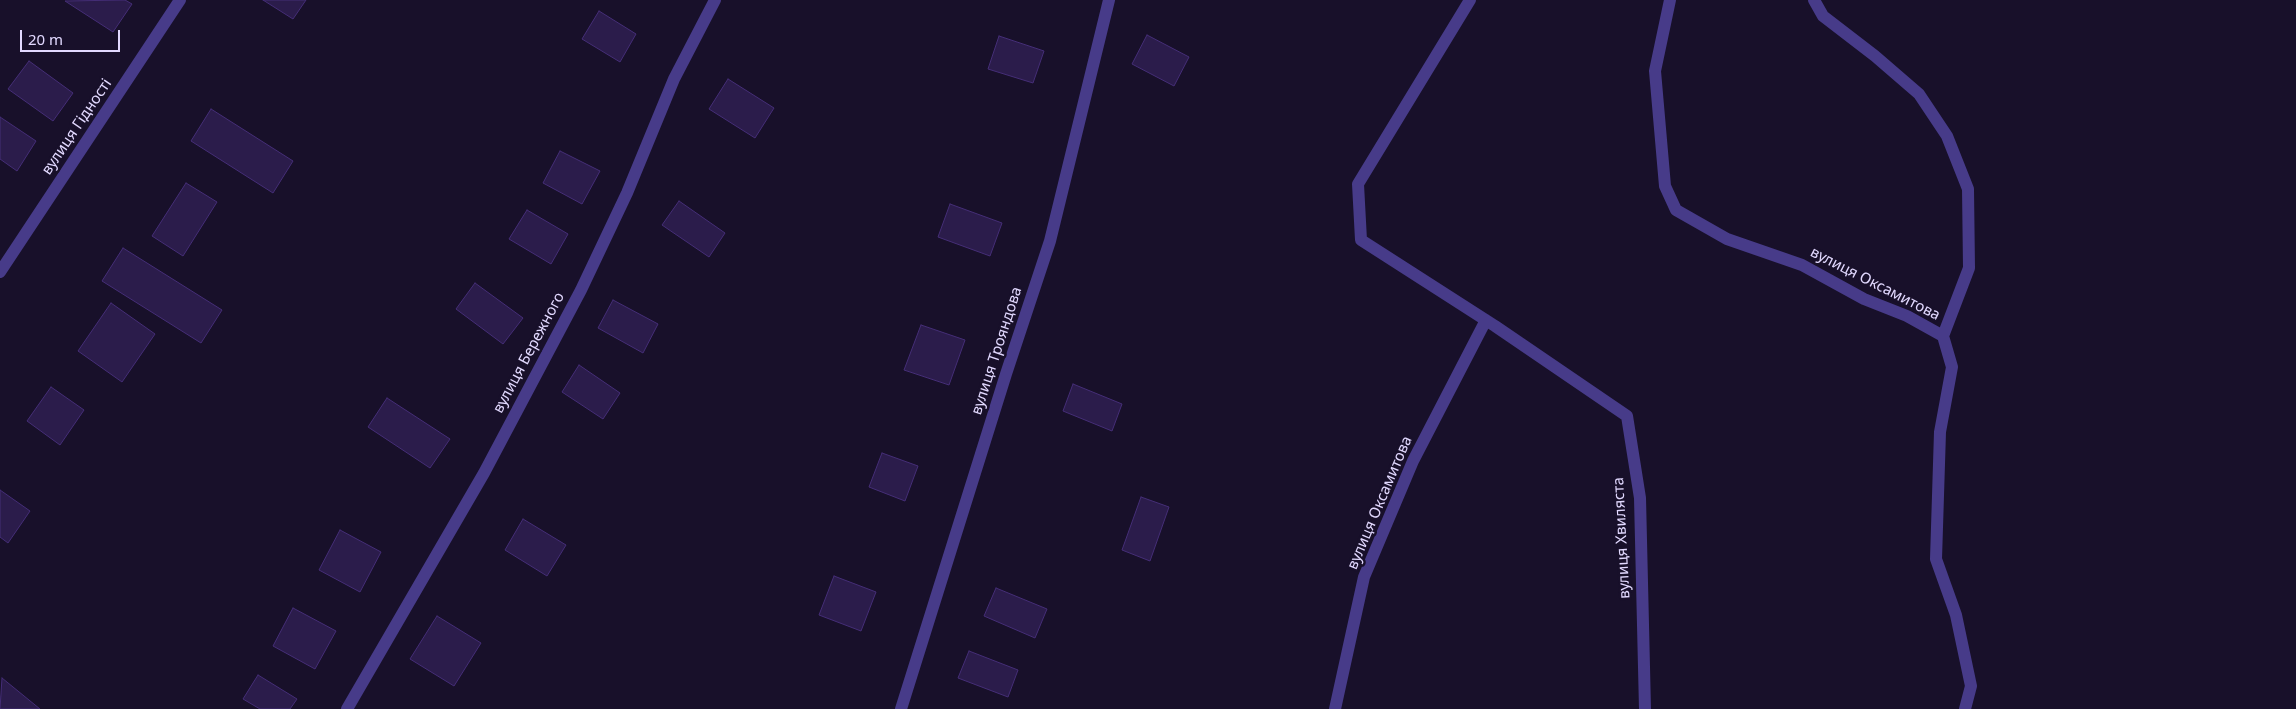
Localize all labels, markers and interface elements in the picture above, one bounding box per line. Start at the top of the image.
scale bar [22,20,122,52]
text: 20 m [28,29,63,49]
street label: вулиця Гідності [38,76,116,178]
street label: вулиця Оксамитова [1807,243,1943,325]
street label: вулиця Трояндова [968,285,1026,417]
street label: вулиця Бережного [489,289,569,417]
street label: вулиця Оксамитова [1344,434,1416,572]
street label: вулиця Хвиляста [1610,477,1634,599]

